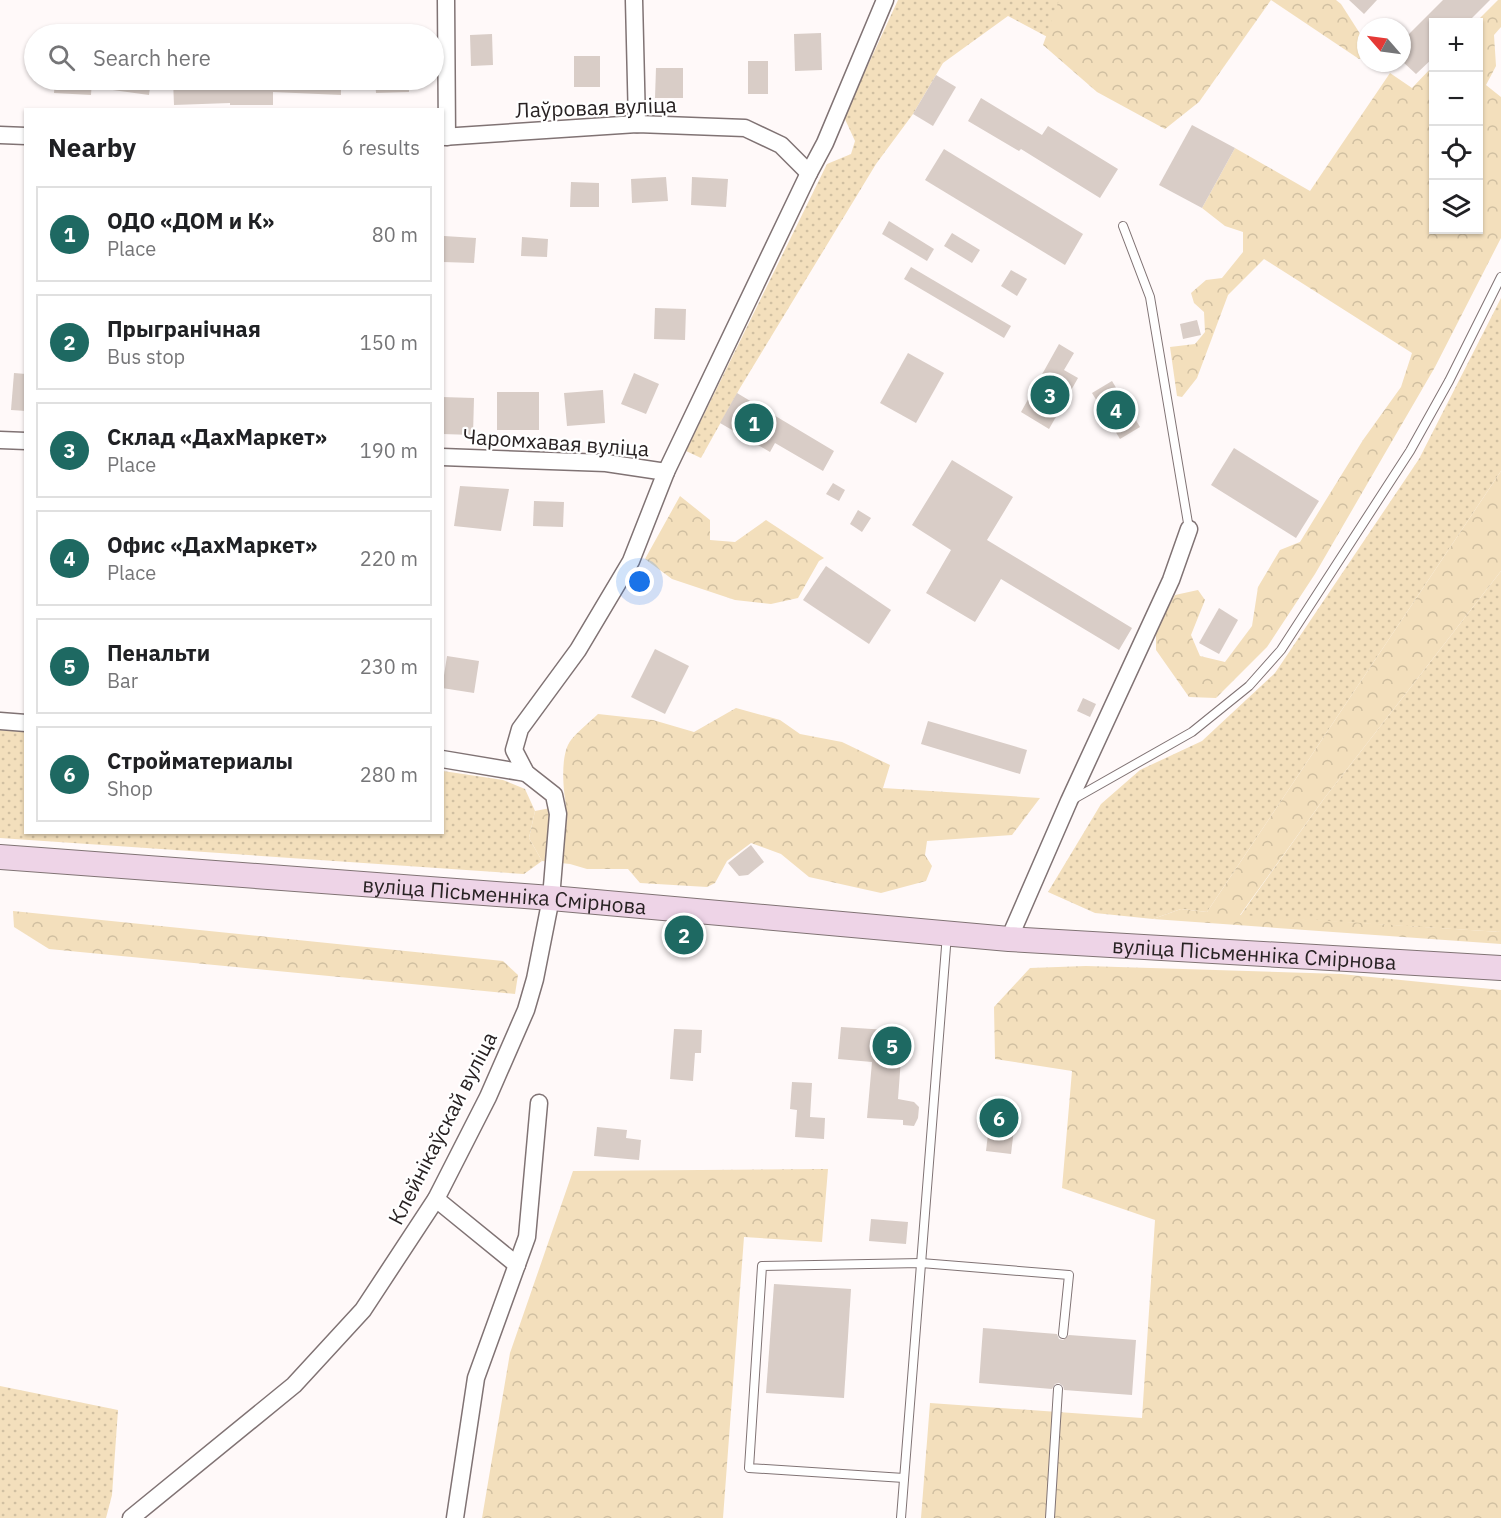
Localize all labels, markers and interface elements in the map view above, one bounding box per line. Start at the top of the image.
north arrow [1357,18,1411,72]
map controls [1429,18,1483,234]
button: + [1429,18,1483,72]
search box [24,24,444,90]
icon: search [45,41,78,74]
text: Search here [93,43,211,72]
button: − [1429,72,1483,126]
street label: Лаўровая вуліца [515,90,677,124]
button: locate [1429,126,1483,180]
text: Nearby [48,130,136,164]
text: 6 results [342,134,420,161]
button: layers [1429,180,1483,234]
text: ОДО «ДОМ и К» [107,206,274,235]
text: 1 [64,221,76,248]
text: 80 m [372,221,418,248]
text: Place [107,235,156,262]
text: Прыгранічная [107,314,261,343]
text: 2 [64,329,76,356]
text: 150 m [360,329,418,356]
text: Bus stop [107,343,185,370]
pin: 3 [1030,372,1070,418]
pin: 4 [1096,388,1136,432]
pin: 1 [734,400,774,446]
text: Склад «ДахМаркет» [107,422,327,451]
street label: Чаромхавая вуліца [462,422,650,462]
text: 3 [64,437,76,464]
text: 190 m [360,437,418,464]
text: Place [107,451,156,478]
text: Офис «ДахМаркет» [107,530,317,559]
text: 4 [64,545,76,572]
text: 220 m [360,545,418,572]
text: Place [107,559,156,586]
your location [625,567,654,596]
text: Пенальти [107,638,210,667]
text: 5 [64,653,76,680]
text: 230 m [360,653,418,680]
text: Bar [107,667,138,694]
text: Стройматериалы [107,746,293,775]
text: 6 [64,761,76,788]
text: 280 m [360,761,418,788]
text: Shop [107,775,153,802]
street label: вуліца Пісьменніка Смірнова [362,870,648,920]
pin: 2 [664,912,704,958]
street label: вуліца Пісьменніка Смірнова [1111,931,1397,976]
pin: 5 [872,1024,912,1068]
street label: Клейнікаўскай вуліца [381,1027,503,1229]
pin: 6 [980,1096,1018,1140]

